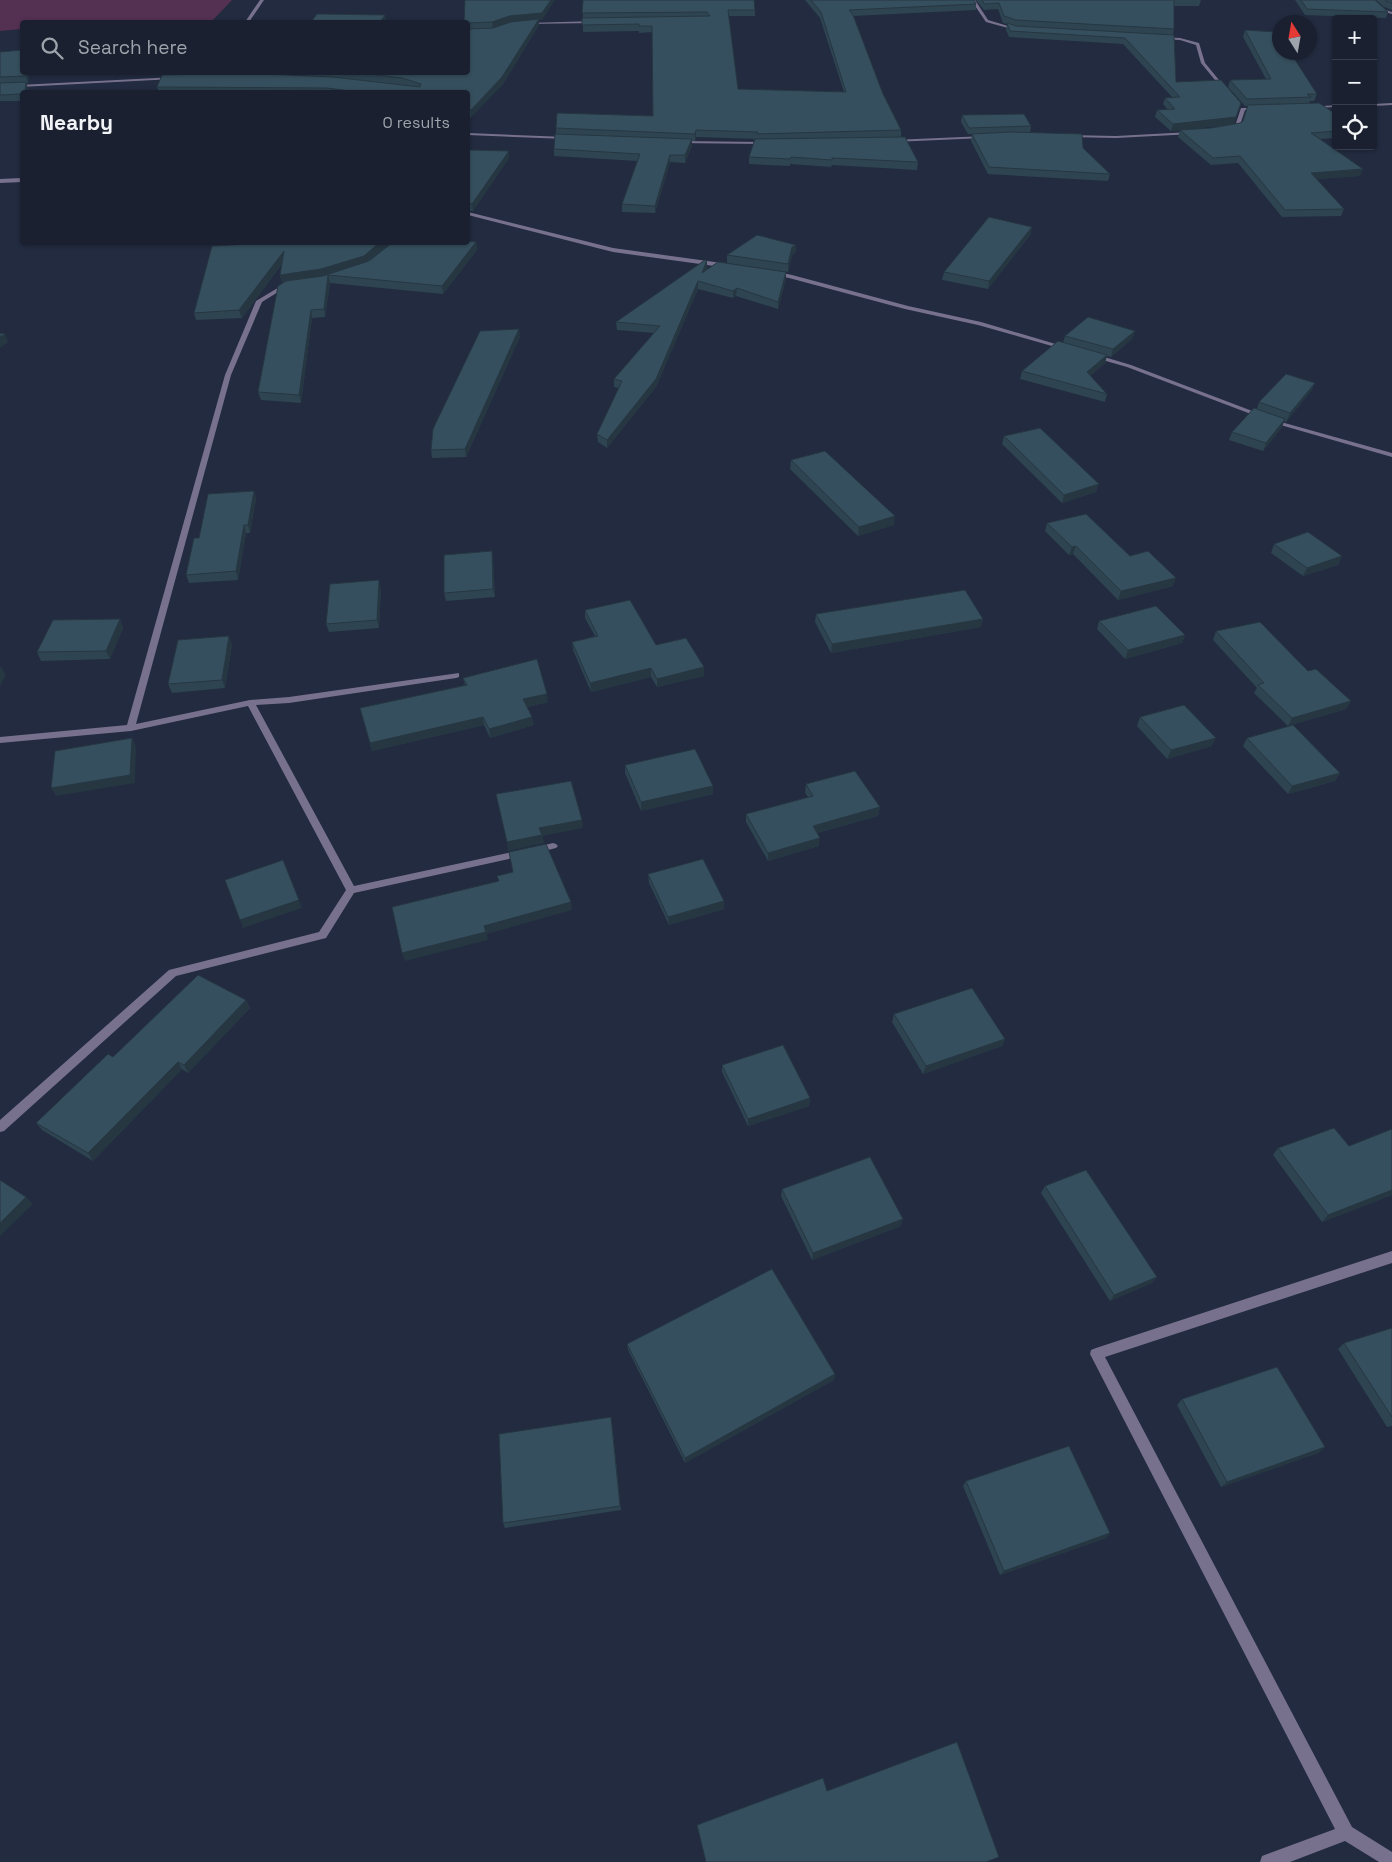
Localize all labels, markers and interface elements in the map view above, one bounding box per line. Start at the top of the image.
north arrow [1272,15,1317,60]
map controls [1332,15,1377,150]
button: + [1332,15,1377,60]
search box [20,20,470,75]
icon: search [38,34,66,62]
text: Search here [78,35,188,60]
button: − [1332,60,1377,105]
button: locate [1332,105,1377,150]
text: Nearby [40,109,113,136]
text: 0 results [382,112,450,133]

